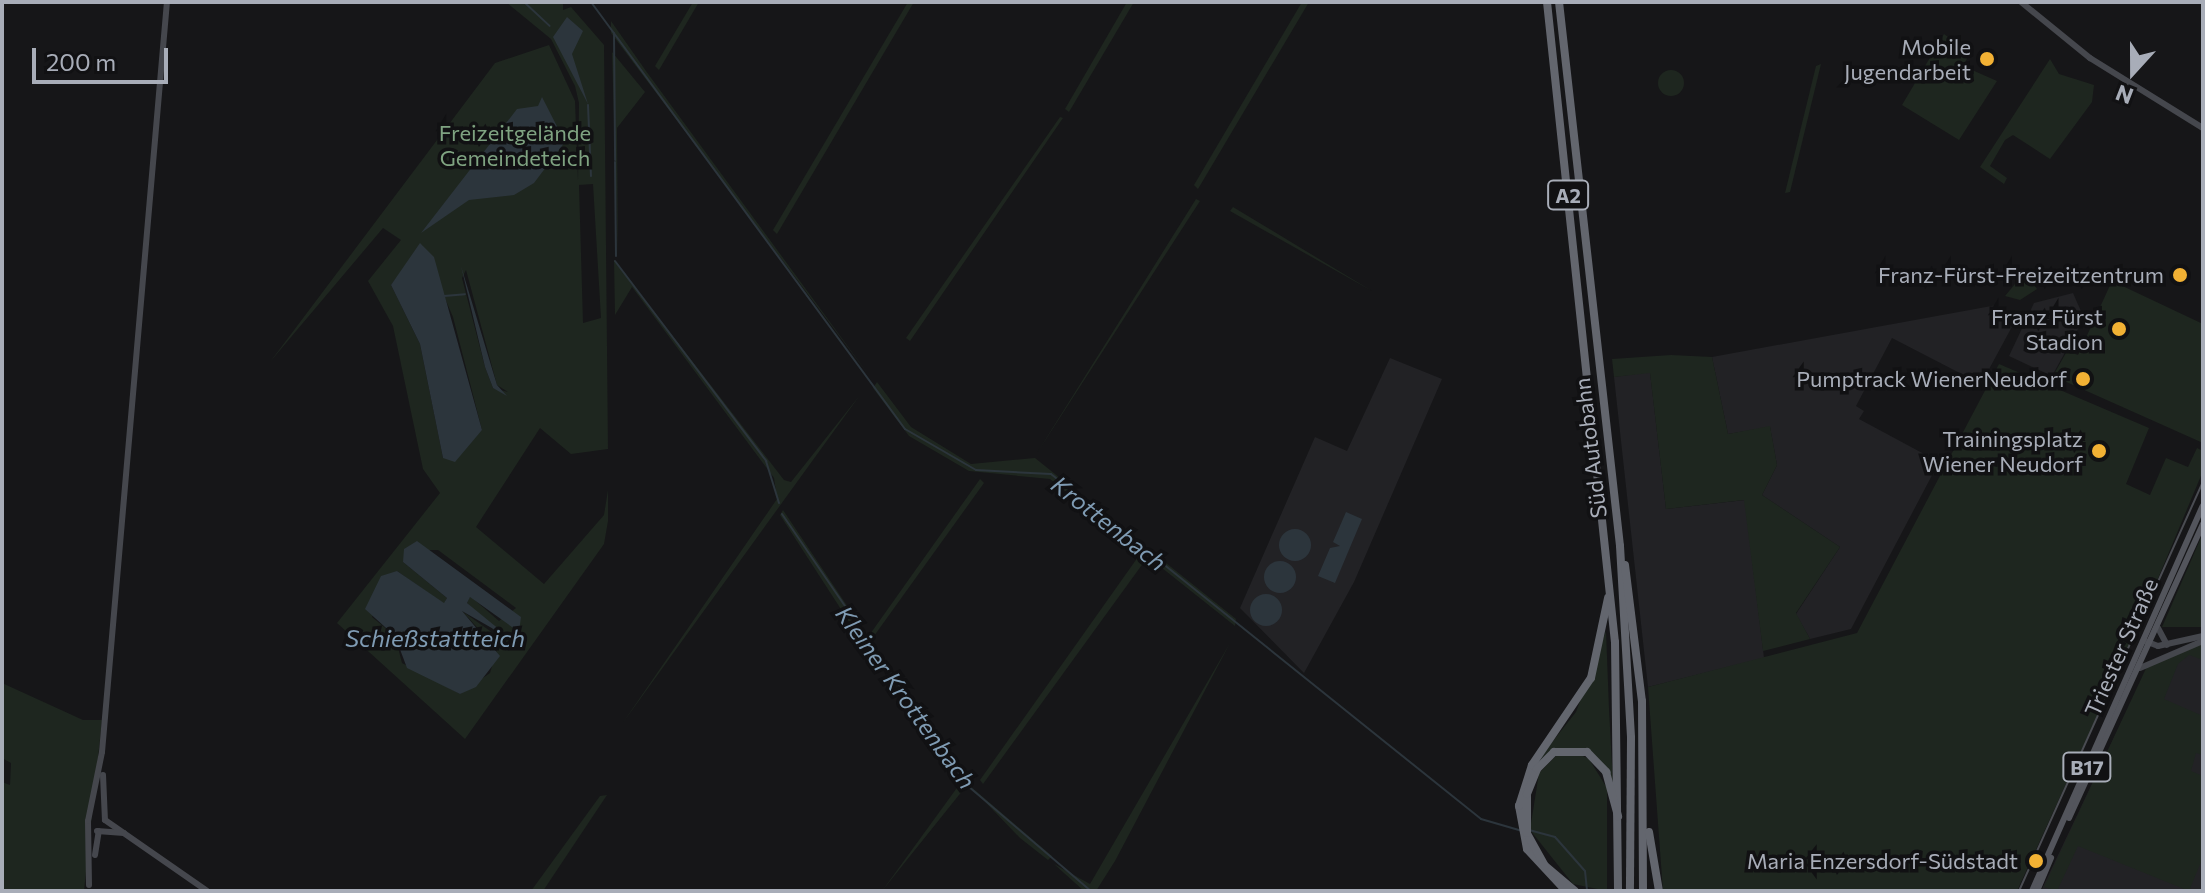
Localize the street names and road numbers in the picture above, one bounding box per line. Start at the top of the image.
road number: A2 [1546,179,1590,211]
street label: Süd Autobahn [1568,376,1612,520]
street label: Triester Straße [2079,574,2163,720]
road number: B17 [2061,751,2113,783]

